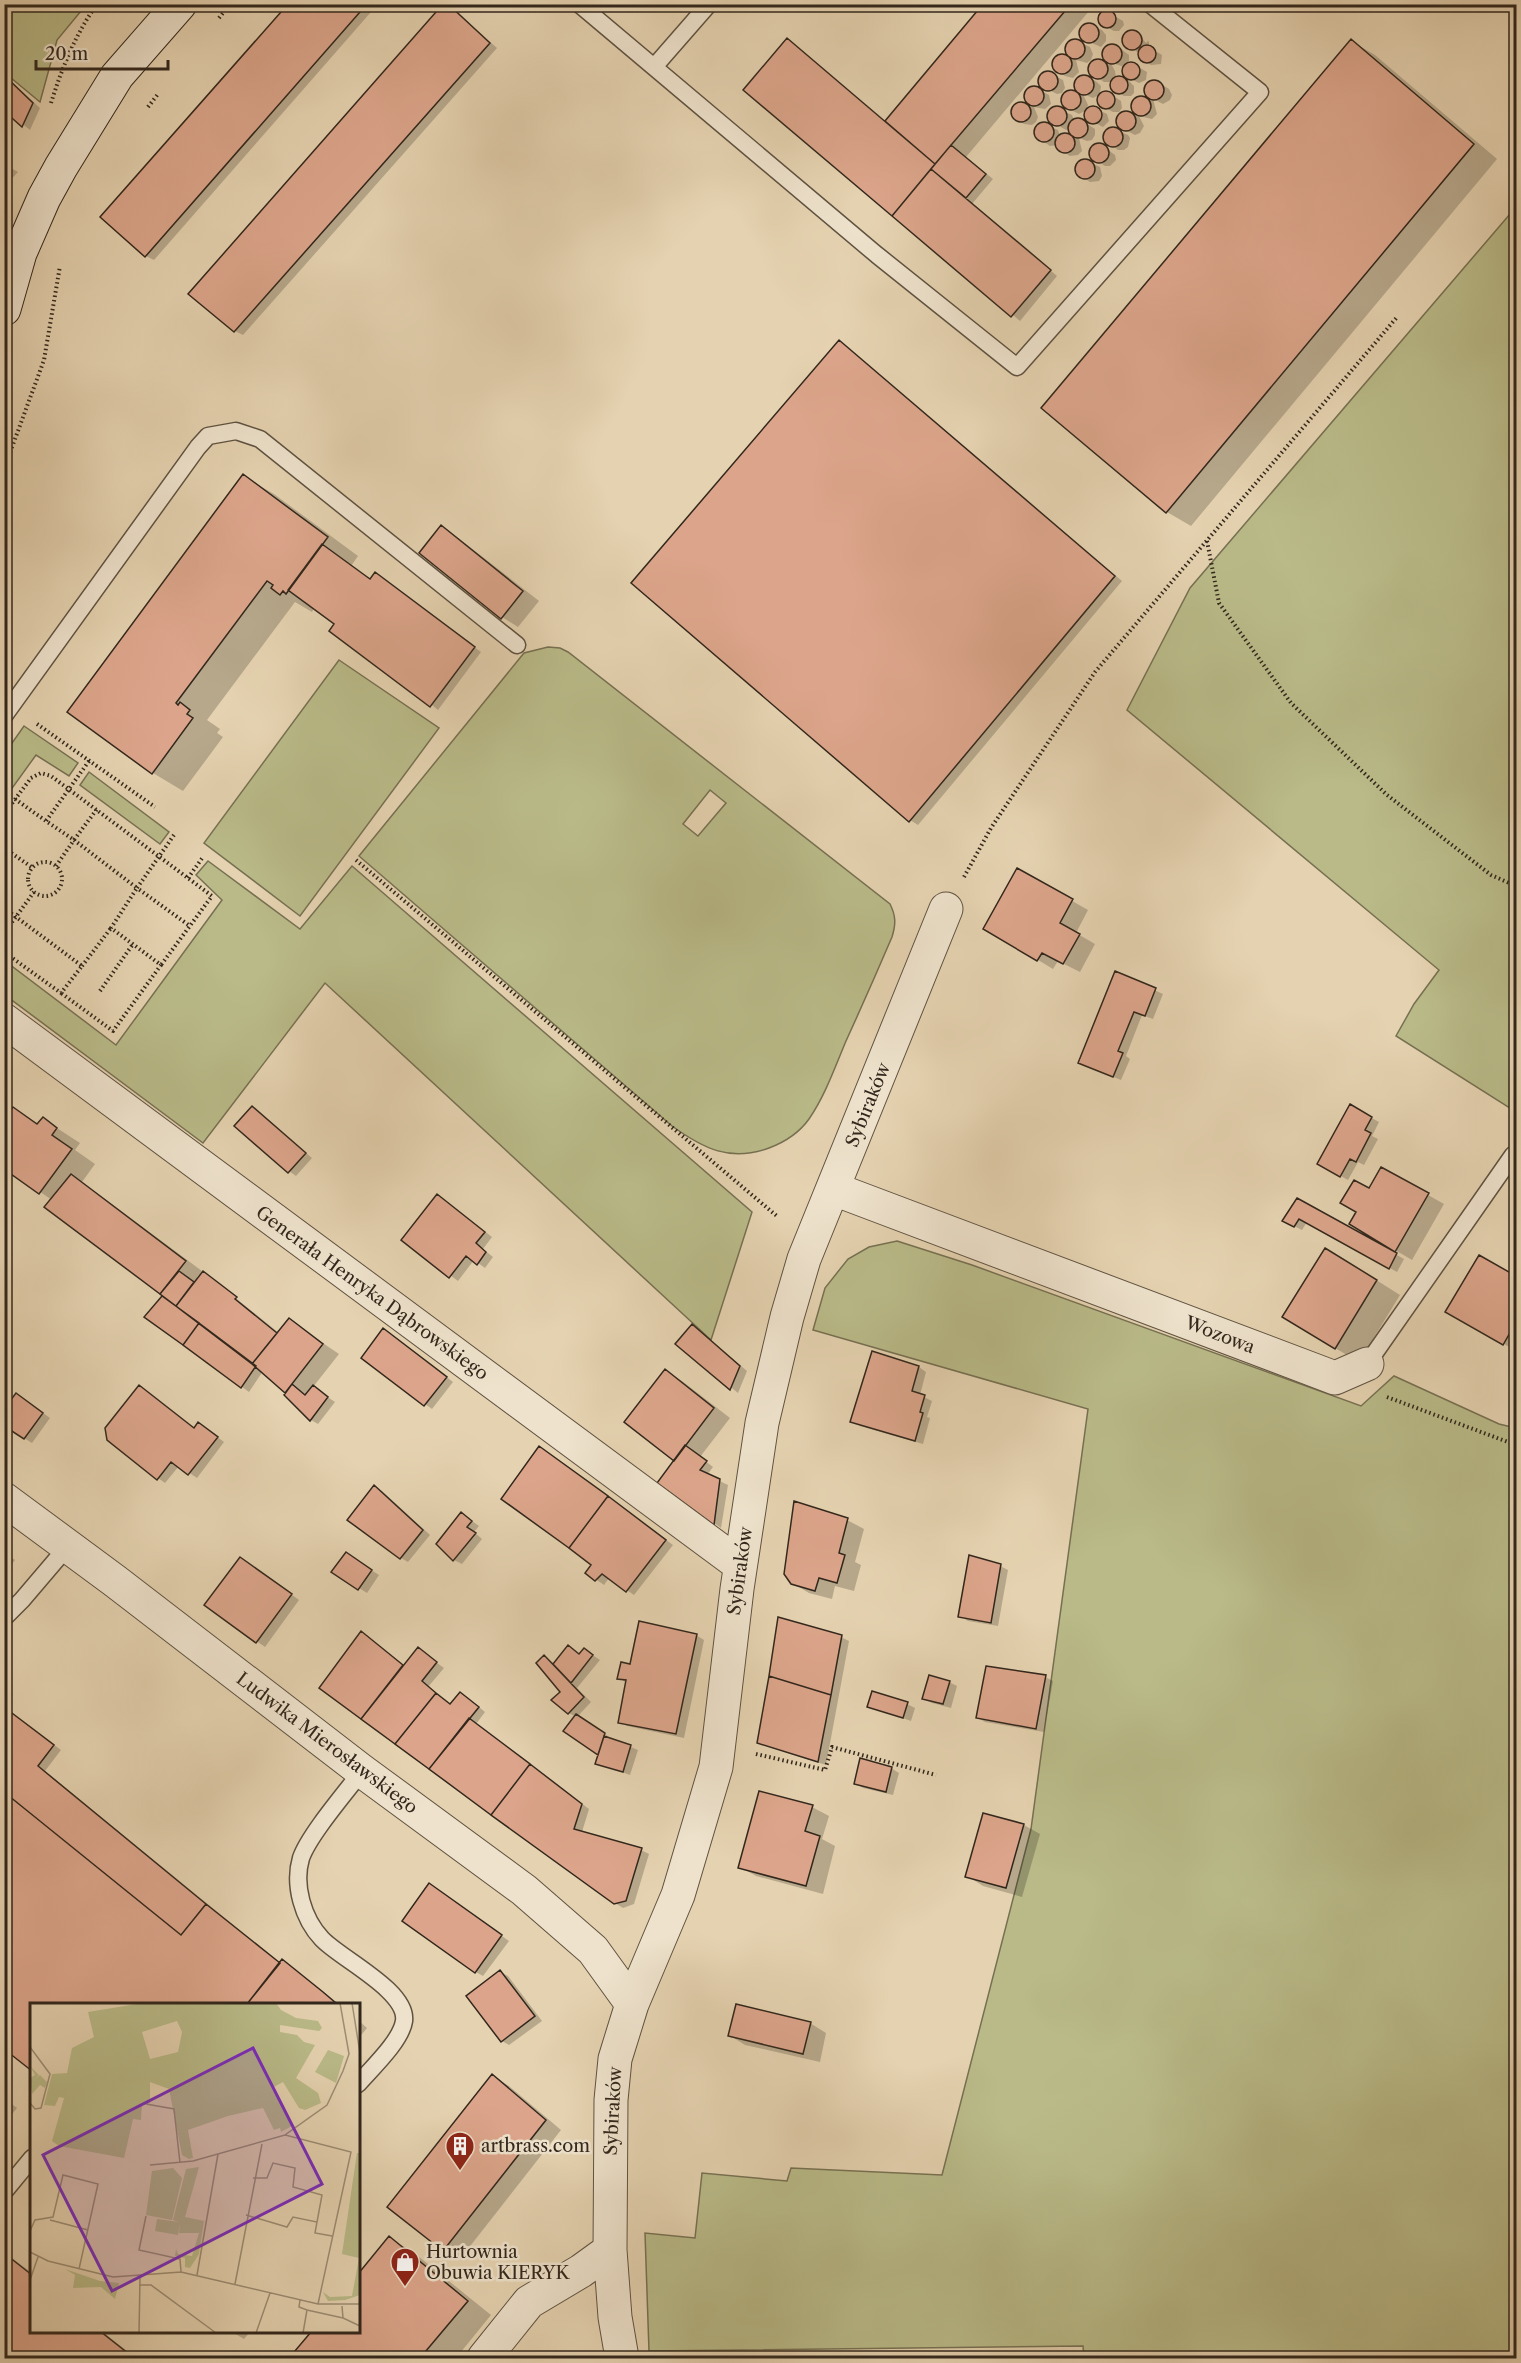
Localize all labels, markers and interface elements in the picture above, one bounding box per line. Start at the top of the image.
scale bar [36,33,168,71]
text: 20 m [45,43,89,65]
street label: Sybiraków [841,1059,895,1150]
street label: Generała Henryka Dąbrowskiego [251,1201,493,1385]
street label: Wozowa [1181,1311,1258,1359]
street label: Sybiraków [723,1524,757,1617]
street label: Ludwika Mierosławskiego [232,1668,422,1818]
inset map [30,2003,360,2333]
street label: Sybiraków [600,2065,626,2156]
building icon: artbrass.com [444,2130,476,2172]
place label: artbrass.com [481,2135,590,2157]
place label: Hurtownia Obuwia KIERYK [426,2241,571,2284]
shop icon: Hurtownia Obuwia KIERYK [389,2246,421,2288]

